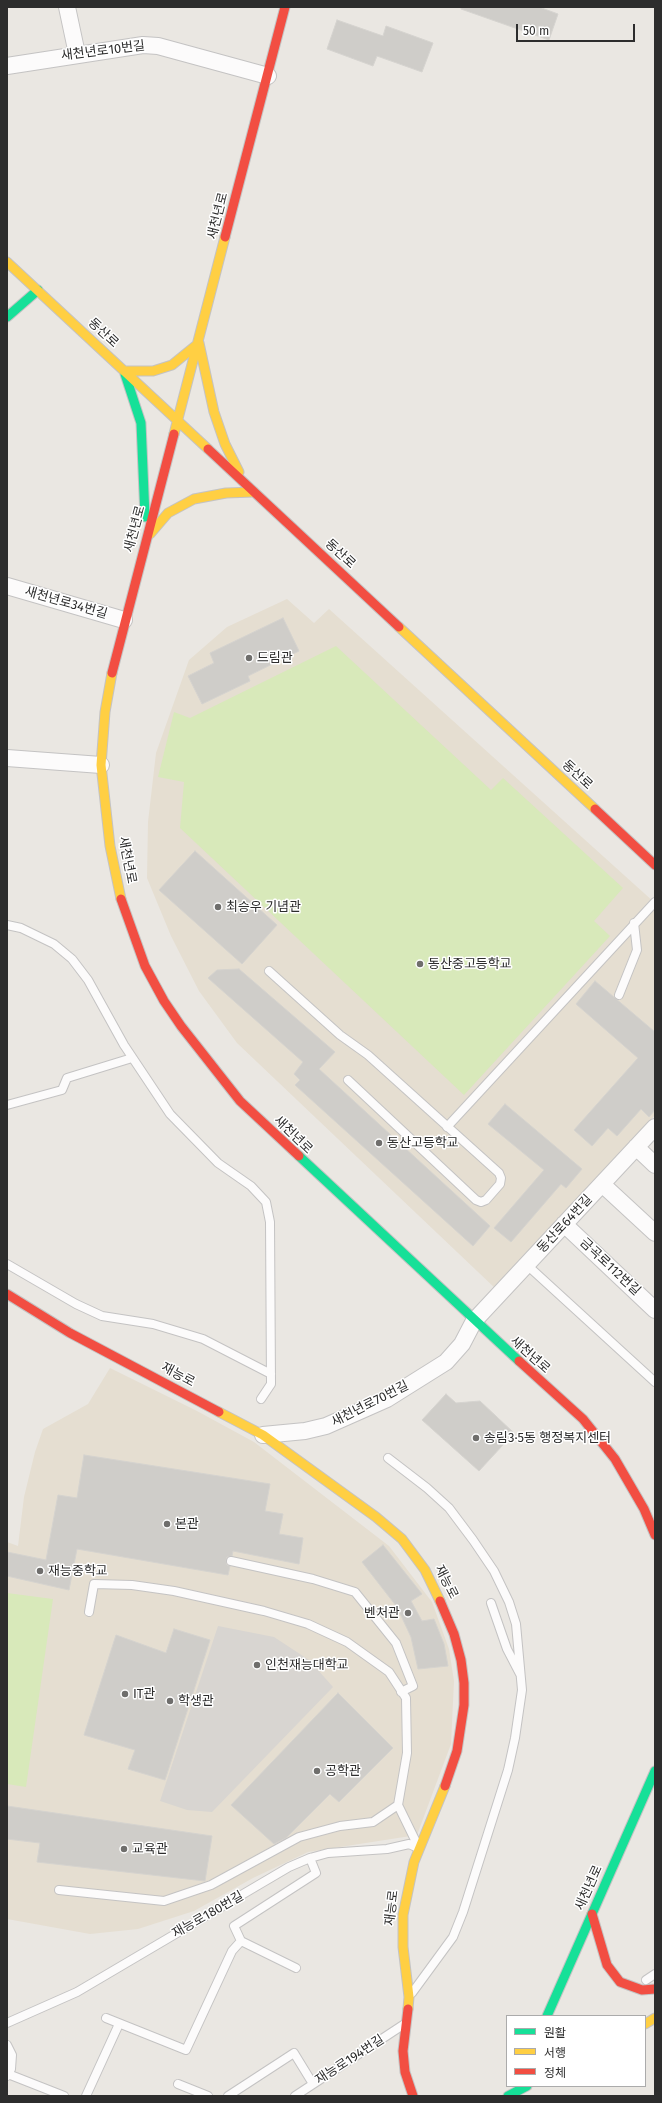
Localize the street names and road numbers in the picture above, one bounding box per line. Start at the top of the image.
street label: 새천년로10번길 [60,38,146,64]
street label: 새천년로 [205,191,231,241]
street label: 동산로 [85,315,121,351]
street label: 새천년로 [121,504,149,554]
street label: 동산로 [322,536,358,572]
street label: 새천년로34번길 [23,584,109,622]
street label: 동산로 [559,757,595,793]
street label: 새천년로 [115,835,139,885]
street label: 새천년로 [270,1113,316,1157]
street label: 동산로64번길 [534,1192,596,1256]
street label: 금곡로112번길 [576,1235,644,1299]
street label: 새천년로 [507,1333,553,1377]
street label: 재능로 [158,1360,198,1390]
street label: 새천년로70번길 [329,1378,411,1430]
street label: 재능로 [431,1562,461,1602]
street label: 새천년로 [572,1863,606,1913]
street label: 재능로180번길 [170,1888,246,1942]
street label: 재능로 [382,1889,402,1927]
street label: 재능로194번길 [313,2032,387,2088]

